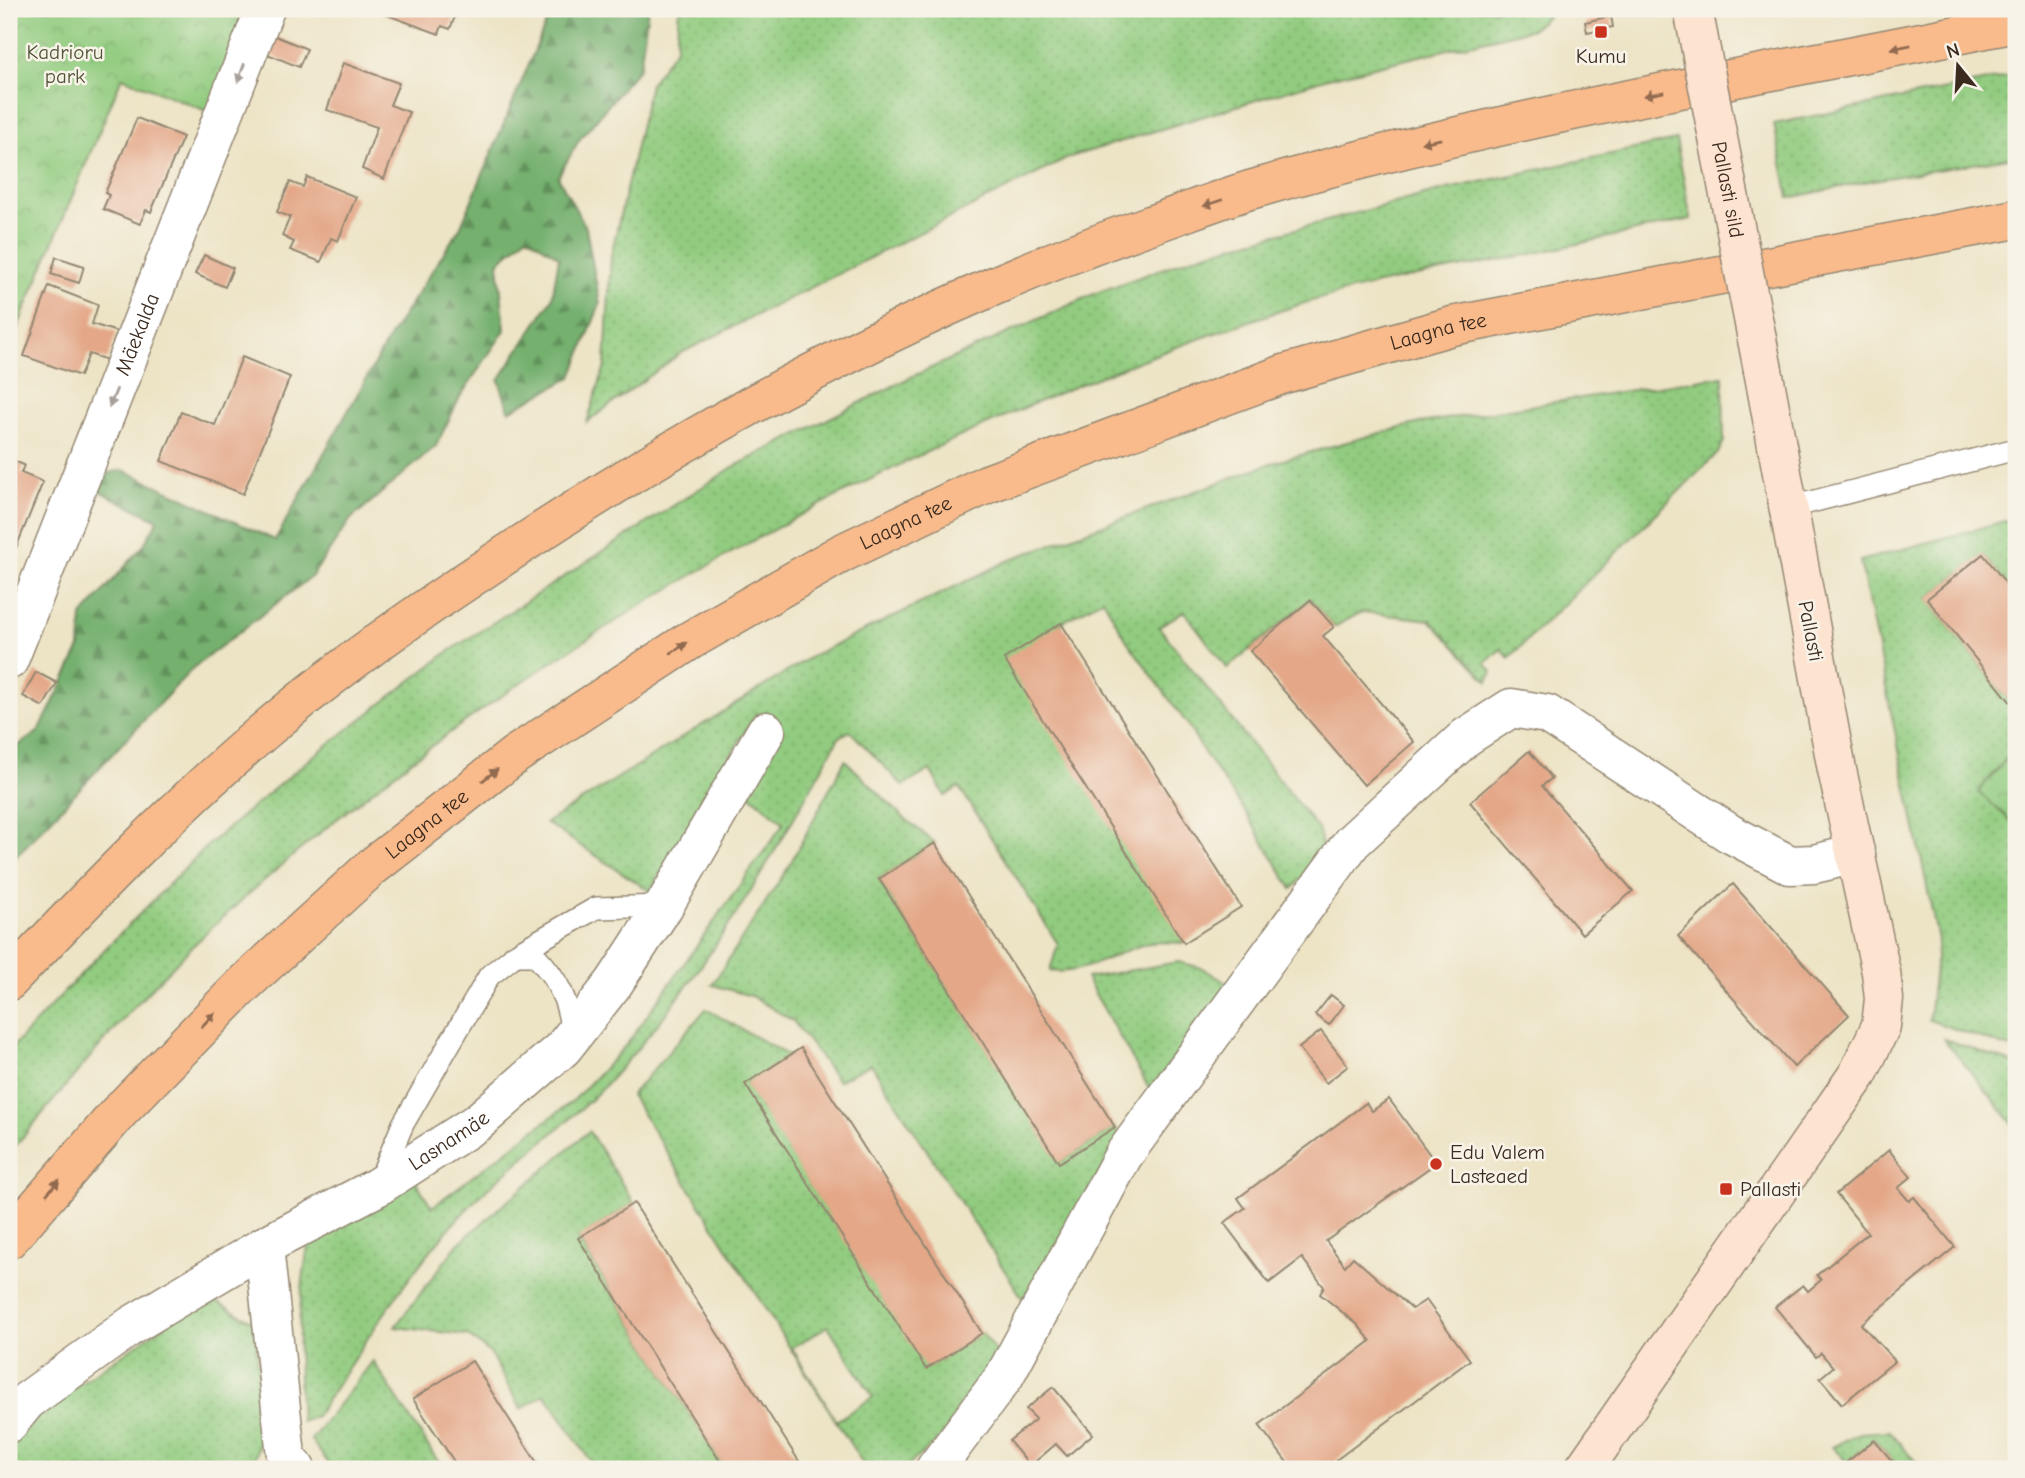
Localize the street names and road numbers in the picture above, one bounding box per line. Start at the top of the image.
street label: Pallasti sild [1707,139,1749,240]
street label: Mäekalda [110,290,164,379]
street label: Laagna tee [1387,308,1489,355]
street label: Laagna tee [856,491,955,555]
street label: Pallasti [1793,599,1829,663]
street label: Laagna tee [380,784,473,864]
street label: Lasnamäe [404,1106,494,1175]

